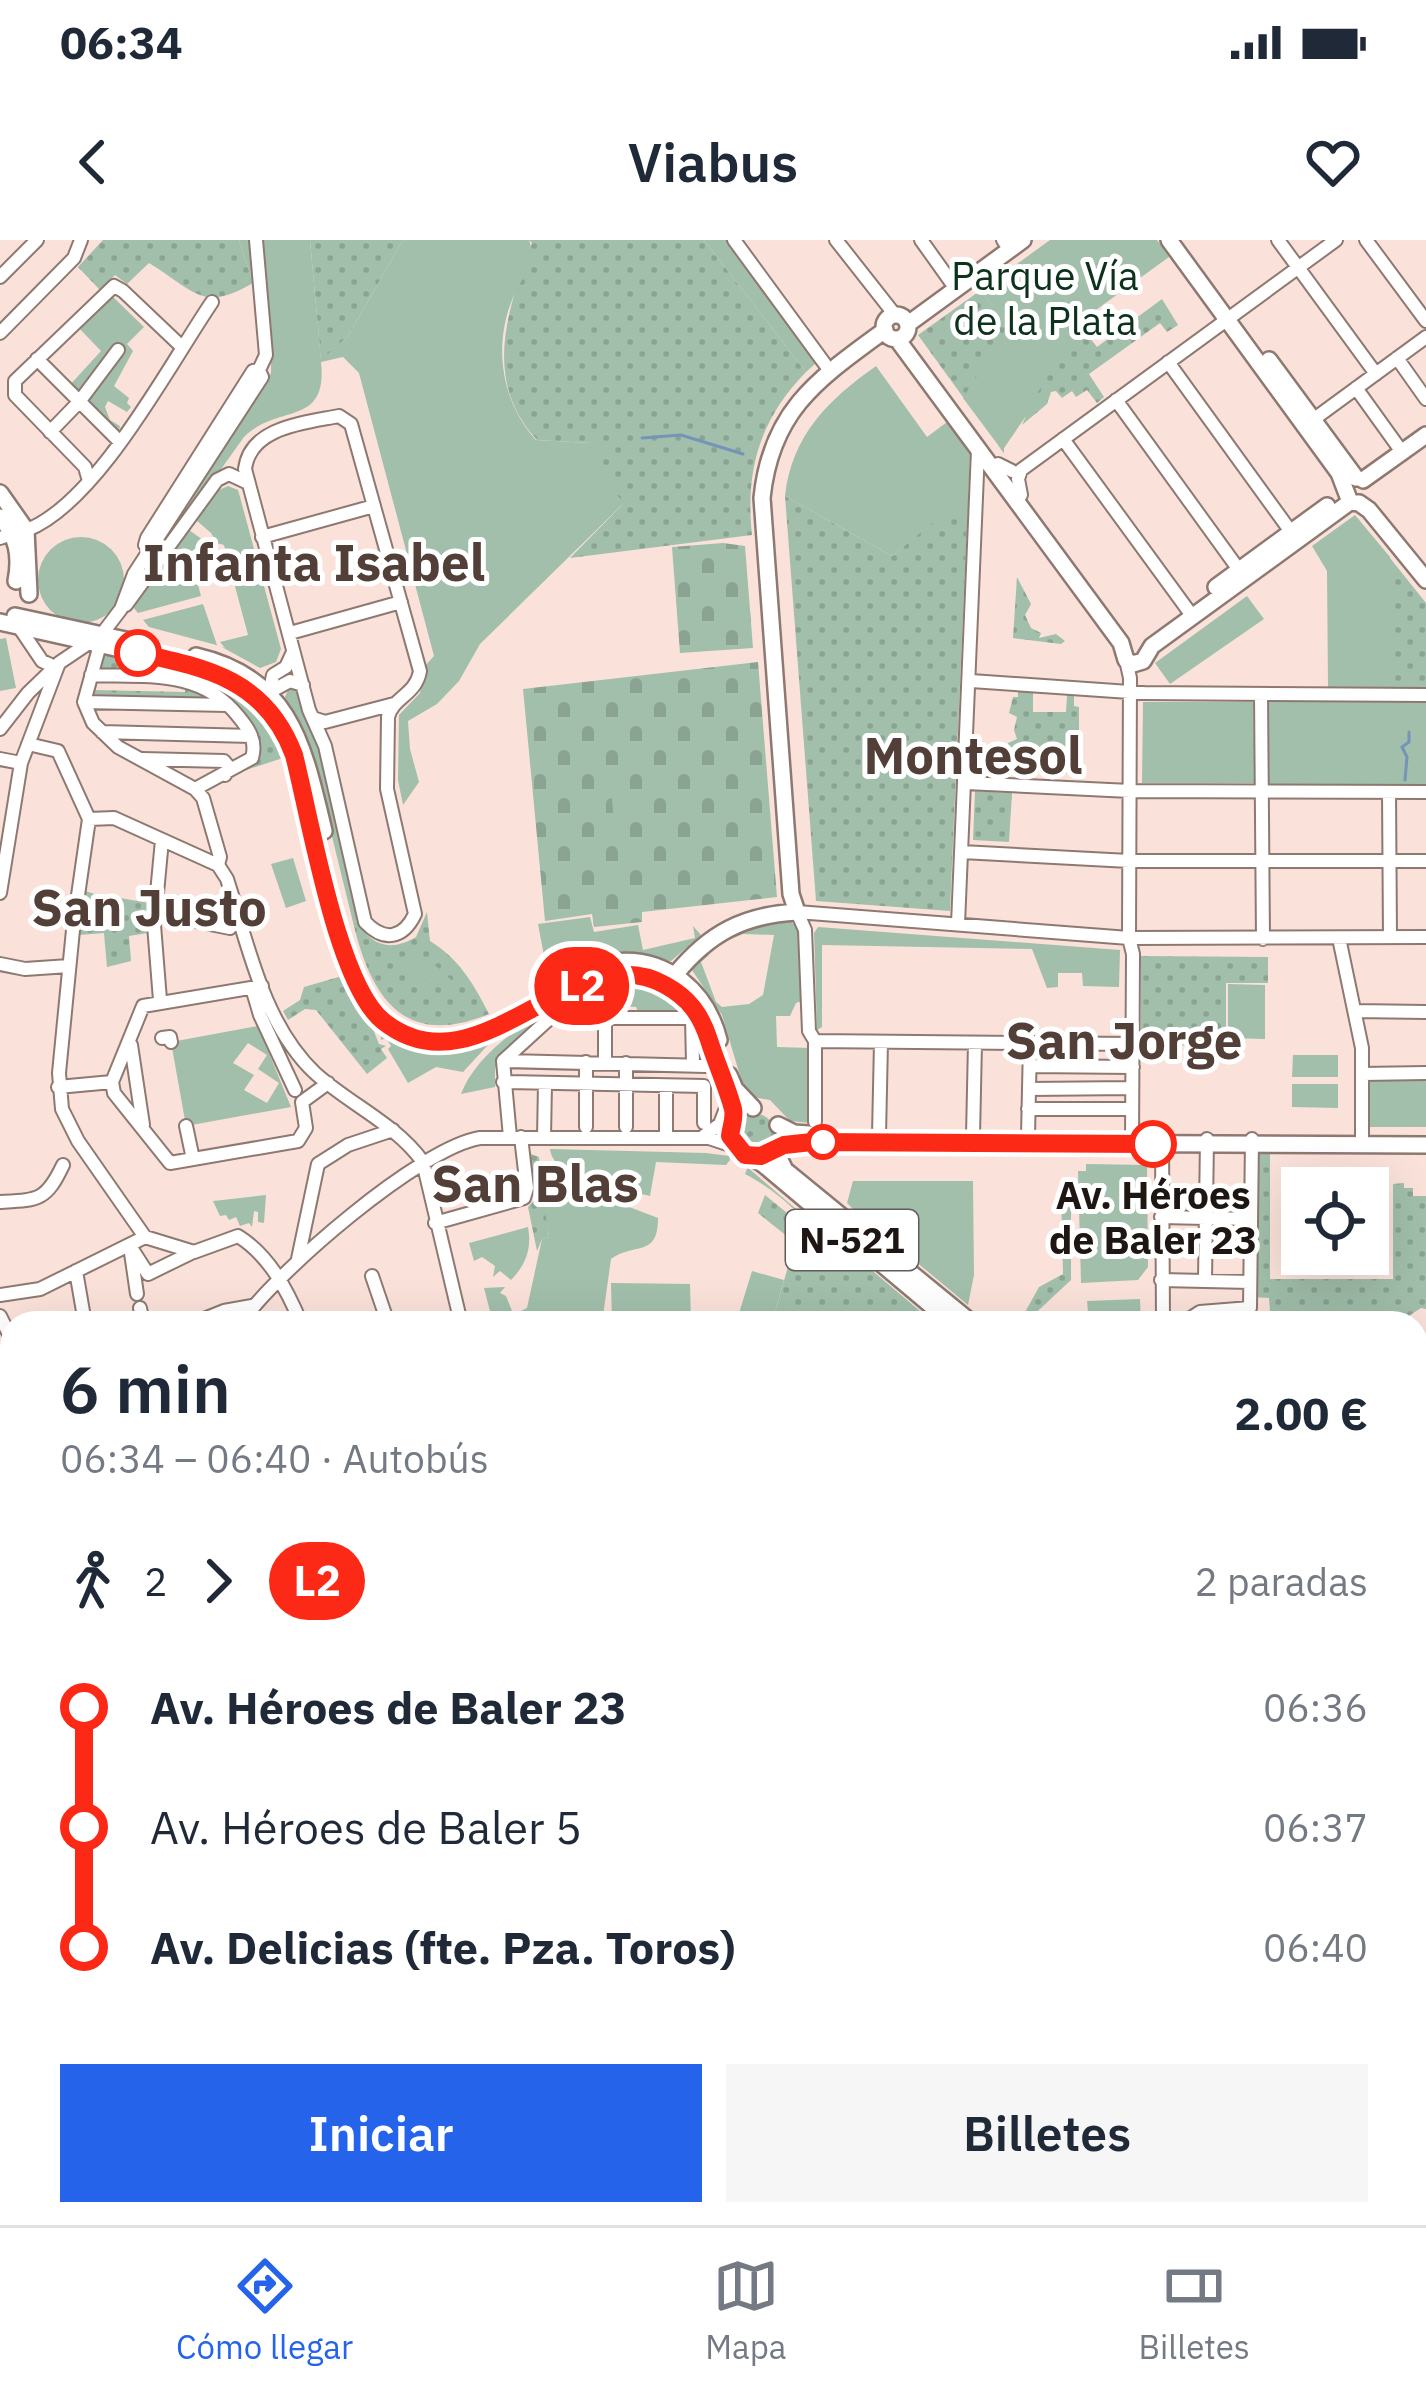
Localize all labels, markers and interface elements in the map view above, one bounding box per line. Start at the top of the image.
text: 06:34 [60,13,183,71]
text: Viabus [628,127,798,197]
icon: back [60,129,126,195]
icon: heart [1300,129,1366,195]
park label: Parque Vía de la Plata [951,250,1139,346]
district label: Infanta Isabel [143,529,485,595]
unlabelled marker [116,631,160,675]
district label: Montesol [864,722,1082,788]
district label: San Justo [31,874,267,940]
line badge: L2 [528,947,636,1025]
text: L2 [558,958,606,1013]
district label: San Jorge [1006,1007,1242,1073]
marker: Av. Héroes de Baler 23 [1131,1122,1175,1166]
unlabelled marker [807,1126,839,1158]
district label: San Blas [431,1150,639,1216]
map controls [1281,1167,1389,1275]
button: locate [1281,1167,1389,1275]
place label: Av. Héroes de Baler 23 [1049,1169,1257,1265]
road number: N-521 [786,1210,918,1270]
text: 6 min [60,1345,231,1431]
text: 2.00 € [1234,1384,1368,1442]
text: 06:34 – 06:40 · Autobús [60,1433,489,1484]
icon: walk [60,1548,126,1614]
icon: forward [185,1548,251,1614]
text: L2 [293,1553,341,1608]
text: 2 [144,1556,167,1607]
text: 2 paradas [1195,1556,1368,1607]
text: Av. Héroes de Baler 23 [150,1678,627,1736]
text: 06:36 [1263,1682,1368,1733]
text: Av. Héroes de Baler 5 [150,1798,582,1856]
text: 06:37 [1263,1802,1368,1853]
text: Av. Delicias (fte. Pza. Toros) [150,1918,735,1976]
text: 06:40 [1263,1922,1368,1973]
button: Iniciar [60,2064,702,2202]
button: Billetes [726,2064,1368,2202]
tab: Cómo llegar [176,2253,353,2368]
tab: Mapa [705,2253,786,2368]
tab: Billetes [1139,2253,1250,2368]

